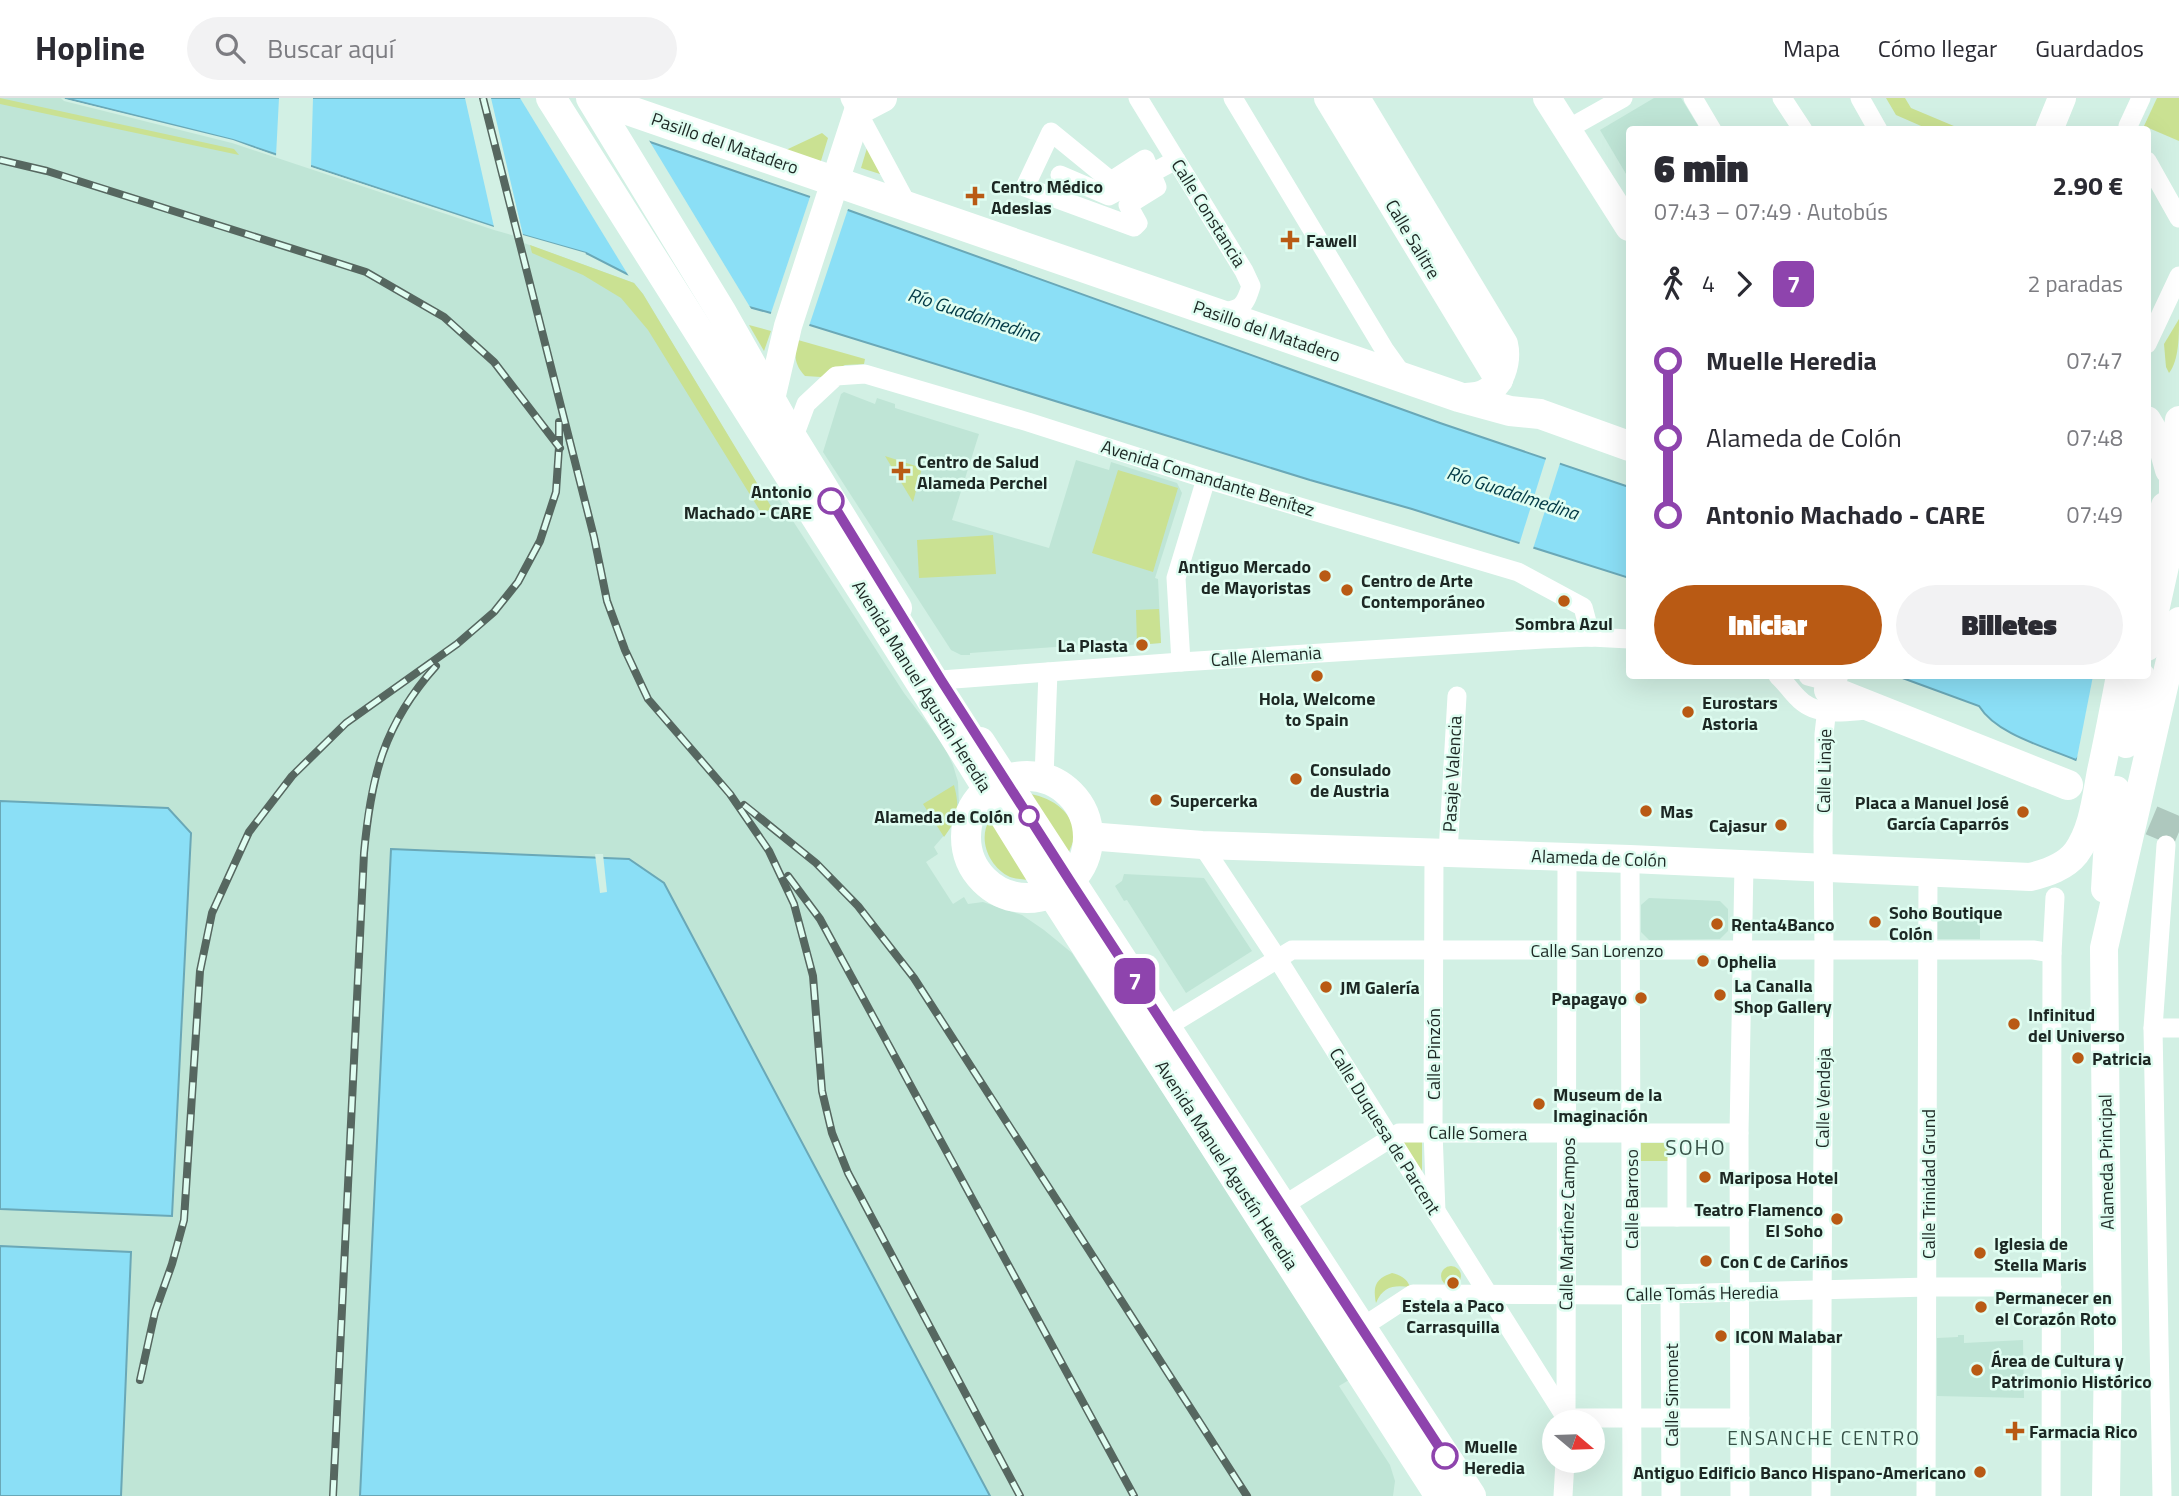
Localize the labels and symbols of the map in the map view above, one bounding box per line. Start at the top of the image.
street label: Pasillo del Matadero [648,105,802,181]
street label: Calle Constancia [1165,154,1253,272]
place label: Centro Médico Adeslas [991,173,1103,221]
marker: Centro Médico Adeslas [965,186,985,206]
street label: Calle Salitre [1379,194,1447,284]
place label: Fawell [1306,227,1357,254]
marker: Fawell [1280,230,1300,250]
water label: Río Guadalmedina [904,279,1045,349]
street label: Pasillo del Matadero [1190,293,1344,369]
street label: Avenida Comandante Benítez [1098,433,1318,523]
place label: Centro de Salud Alameda Perchel [917,448,1048,496]
water label: Río Guadalmedina [1443,457,1584,527]
marker: Centro de Salud Alameda Perchel [891,461,911,481]
place label: Antonio Machado - CARE [684,478,812,526]
marker: Antonio Machado - CARE [818,488,844,514]
place label: Antiguo Mercado de Mayoristas [1178,553,1311,601]
place label: Centro de Arte Contemporáneo [1361,567,1485,615]
marker: Antiguo Mercado de Mayoristas [1317,568,1333,584]
street label: Avenida Manuel Agustín Heredia [846,575,998,797]
marker: Centro de Arte Contemporáneo [1339,582,1355,598]
marker: Sombra Azul [1556,593,1572,609]
place label: Sombra Azul [1515,610,1613,637]
place label: La Plasta [1057,632,1128,659]
marker: La Plasta [1134,637,1150,653]
street label: Calle Alemania [1210,639,1322,673]
marker: Hola, Welcome to Spain [1309,668,1325,684]
place label: Hola, Welcome to Spain [1259,685,1375,733]
place label: Eurostars Astoria [1702,689,1778,737]
marker: Eurostars Astoria [1680,704,1696,720]
street label: Pasaje Valencia [1435,715,1469,833]
street label: Calle Linaje [1810,729,1838,813]
place label: Consulado de Austria [1310,756,1391,804]
marker: Consulado de Austria [1288,771,1304,787]
place label: Supercerka [1170,787,1258,814]
place label: Placa a Manuel José García Caparrós [1855,789,2009,837]
marker: Supercerka [1148,792,1164,808]
place label: Mas [1660,798,1693,825]
place label: Alameda de Colón [874,803,1013,830]
marker: Mas [1638,803,1654,819]
marker: Placa a Manuel José García Caparrós [2015,804,2031,820]
marker: Alameda de Colón [1019,806,1039,826]
place label: Cajasur [1709,812,1767,839]
marker: Cajasur [1773,817,1789,833]
street label: Alameda de Colón [1531,842,1667,874]
place label: Soho Boutique Colón [1889,899,2002,947]
place label: Renta4Banco [1731,911,1835,938]
marker: Soho Boutique Colón [1867,914,1883,930]
marker: Renta4Banco [1709,916,1725,932]
street label: Calle San Lorenzo [1530,937,1664,964]
place label: Ophelia [1717,948,1776,975]
marker: Ophelia [1695,953,1711,969]
line badge: 7 [1112,958,1158,1004]
place label: La Canalla Shop Gallery [1734,972,1832,1020]
place label: JM Galería [1340,974,1420,1001]
marker: JM Galería [1318,979,1334,995]
place label: Papagayo [1551,985,1627,1012]
marker: La Canalla Shop Gallery [1712,987,1728,1003]
marker: Papagayo [1633,990,1649,1006]
place label: Infinitud del Universo [2028,1001,2125,1049]
street label: Calle Pinzón [1420,1008,1447,1100]
marker: Infinitud del Universo [2006,1016,2022,1032]
street label: Calle Duquesa de Parcent [1323,1043,1448,1220]
place label: Patricia [2092,1045,2151,1072]
street label: Calle Vendeja [1809,1048,1837,1148]
marker: Patricia [2070,1050,2086,1066]
street label: Avenida Manuel Agustín Heredia [1149,1055,1305,1275]
place label: Museum de la Imaginación [1553,1081,1662,1129]
street label: Alameda Principal [2091,1094,2121,1230]
marker: Museum de la Imaginación [1531,1096,1547,1112]
street label: Calle Trinidad Grund [1915,1109,1942,1259]
street label: Calle Somera [1428,1119,1528,1147]
district label: SOHO [1665,1131,1727,1163]
street label: Calle Martínez Campos [1552,1137,1582,1311]
street label: Calle Barroso [1618,1149,1645,1249]
place label: Mariposa Hotel [1719,1164,1838,1191]
marker: Mariposa Hotel [1697,1169,1713,1185]
place label: Teatro Flamenco El Soho [1694,1196,1823,1244]
marker: Teatro Flamenco El Soho [1829,1211,1845,1227]
place label: Iglesia de Stella Maris [1994,1230,2087,1278]
marker: Iglesia de Stella Maris [1972,1245,1988,1261]
place label: Con C de Cariños [1720,1248,1848,1275]
marker: Con C de Cariños [1698,1253,1714,1269]
marker: Estela a Paco Carrasquilla [1445,1275,1461,1291]
street label: Calle Tomás Heredia [1625,1278,1779,1308]
place label: Permanecer en el Corazón Roto [1995,1284,2116,1332]
place label: Estela a Paco Carrasquilla [1402,1292,1504,1340]
marker: Permanecer en el Corazón Roto [1973,1299,1989,1315]
place label: ICON Malabar [1735,1323,1843,1350]
marker: ICON Malabar [1713,1328,1729,1344]
street label: Calle Simonet [1658,1343,1685,1447]
place label: Área de Cultura y Patrimonio Histórico [1991,1347,2152,1395]
marker: Área de Cultura y Patrimonio Histórico [1969,1362,1985,1378]
north arrow [1542,1410,1605,1474]
place label: Farmacia Rico [2029,1418,2138,1445]
district label: ENSANCHE CENTRO [1727,1423,1921,1452]
marker: Farmacia Rico [2007,1423,2023,1439]
place label: Muelle Heredia [1464,1433,1525,1481]
marker: Muelle Heredia [1432,1443,1458,1469]
place label: Antiguo Edificio Banco Hispano-Americano [1633,1459,1966,1486]
marker: Antiguo Edificio Banco Hispano-Americano [1972,1464,1988,1480]

